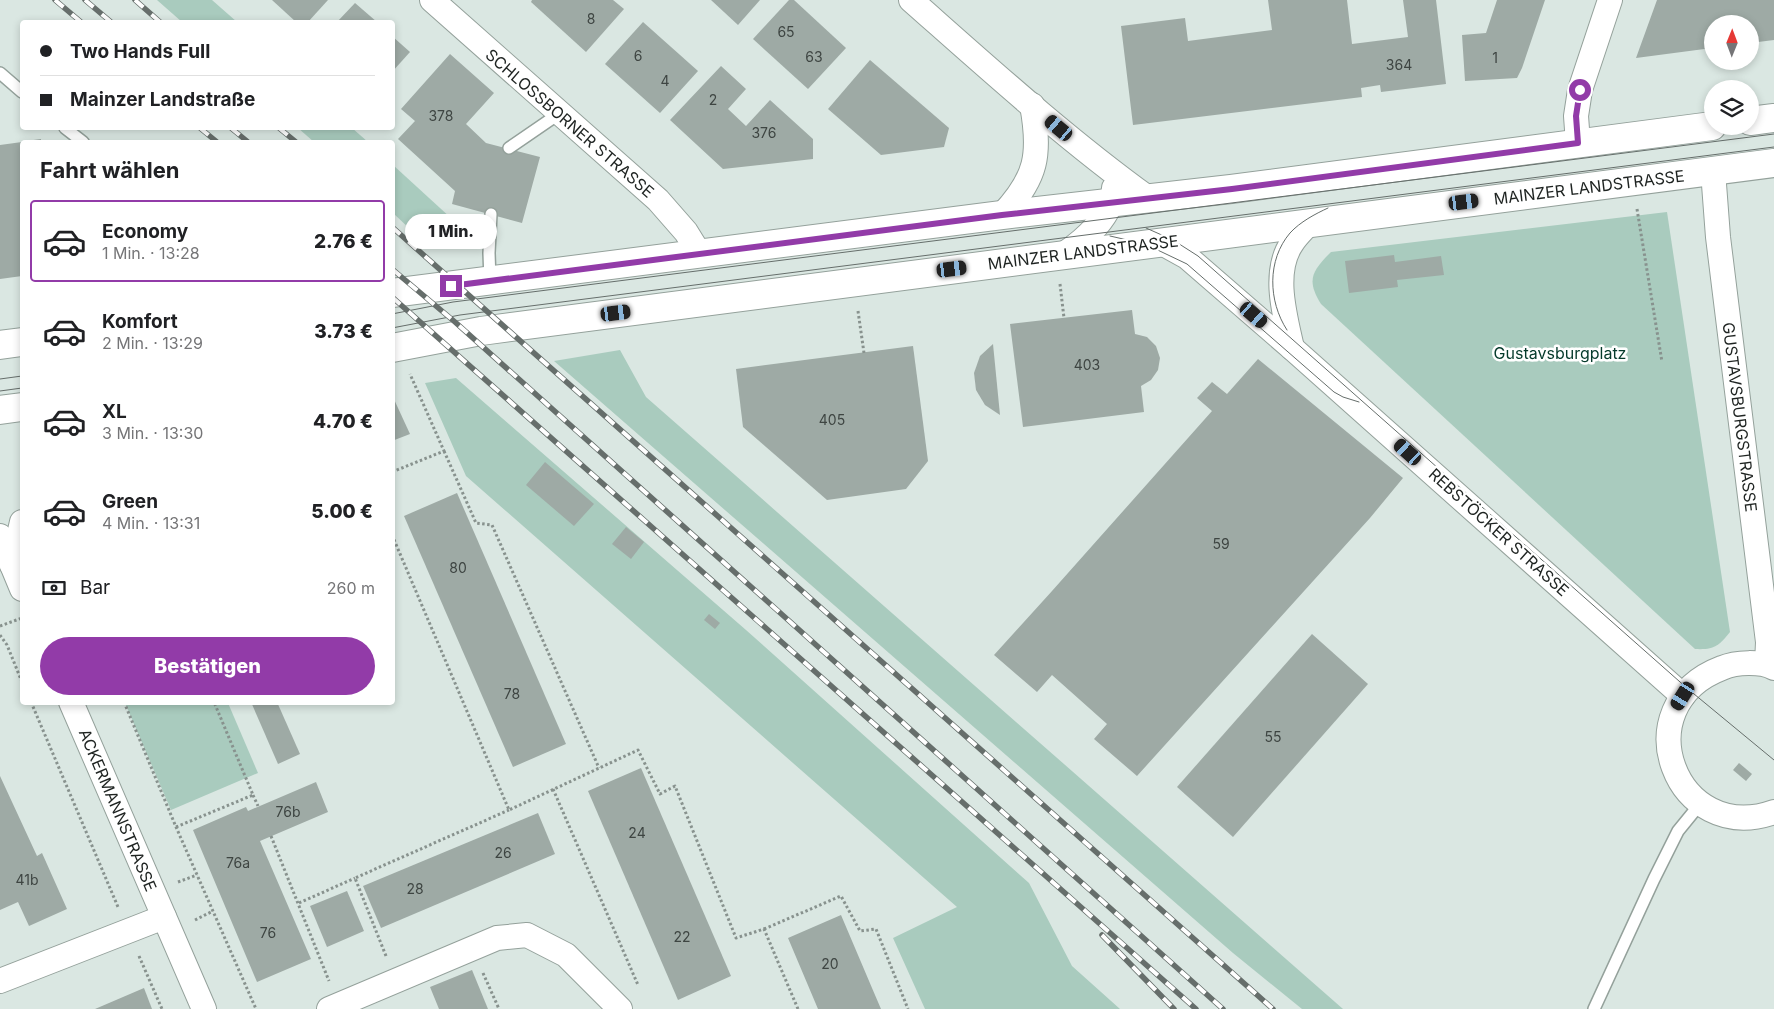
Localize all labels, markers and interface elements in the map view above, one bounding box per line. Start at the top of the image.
house number: 8 [587,10,595,27]
north arrow [1704,15,1759,70]
map controls [1704,15,1759,135]
house number: 65 [777,23,795,40]
text: Two Hands Full [70,40,210,63]
street label: SCHLOSSBORNER STRASSE [482,44,658,202]
house number: 6 [634,47,642,64]
house number: 63 [805,48,823,65]
house number: 1 [1492,49,1498,66]
house number: 364 [1386,56,1412,73]
house number: 4 [660,72,670,89]
route start [1569,79,1591,101]
button: layers [1704,80,1759,135]
text: Mainzer Landstraße [70,88,255,111]
house number: 2 [709,91,717,108]
house number: 378 [428,107,454,124]
car [1042,113,1075,143]
house number: 376 [751,124,777,141]
text: Fahrt wählen [40,157,180,183]
street label: MAINZER LANDSTRASSE [1492,165,1686,209]
car [1448,193,1479,211]
callout: 1 Min. [405,214,497,248]
icon: car [42,219,87,264]
text: Economy [102,220,188,243]
text: 1 Min. [428,221,474,241]
text: 2.76 € [314,230,373,253]
street label: MAINZER LANDSTRASSE [986,230,1180,274]
text: 1 Min. · 13:28 [102,243,200,263]
car [936,260,967,278]
route end [440,275,462,297]
car [1237,299,1270,331]
car [600,304,631,322]
icon: car [42,309,87,354]
text: Komfort [102,310,178,333]
text: 3.73 € [314,320,373,343]
street label: GUSTAVSBURGSTRASSE [1718,321,1762,513]
text: 2 Min. · 13:29 [102,333,203,353]
park label: Gustavsburgplatz [1494,343,1626,363]
house number: 403 [1074,356,1100,373]
icon: car [42,399,87,444]
text: XL [102,400,127,423]
text: 4.70 € [313,410,373,433]
house number: 405 [819,411,845,428]
text: 3 Min. · 13:30 [102,423,203,443]
car [1391,436,1424,468]
street label: REBSTÖCKER STRASSE [1425,464,1573,600]
icon: car [42,489,87,534]
text: Green [102,490,158,513]
text: 5.00 € [311,500,373,523]
text: 4 Min. · 13:31 [102,513,200,533]
house number: 59 [1212,535,1230,552]
house number: 80 [449,559,467,576]
icon: cash [40,574,68,602]
text: Bar [80,576,110,599]
text: 260 m [327,578,375,598]
button: Bestätigen [40,637,375,695]
car [1668,679,1697,713]
house number: 78 [504,685,520,702]
street label: ACKERMANNSTRASSE [75,726,161,894]
house number: 55 [1264,728,1282,745]
house number: 76b [276,803,300,820]
house number: 24 [628,824,646,841]
house number: 26 [494,844,512,861]
house number: 76a [226,854,250,871]
house number: 41b [15,871,39,888]
house number: 28 [406,880,424,897]
house number: 76 [260,924,276,941]
house number: 22 [673,928,691,945]
house number: 20 [821,955,839,972]

